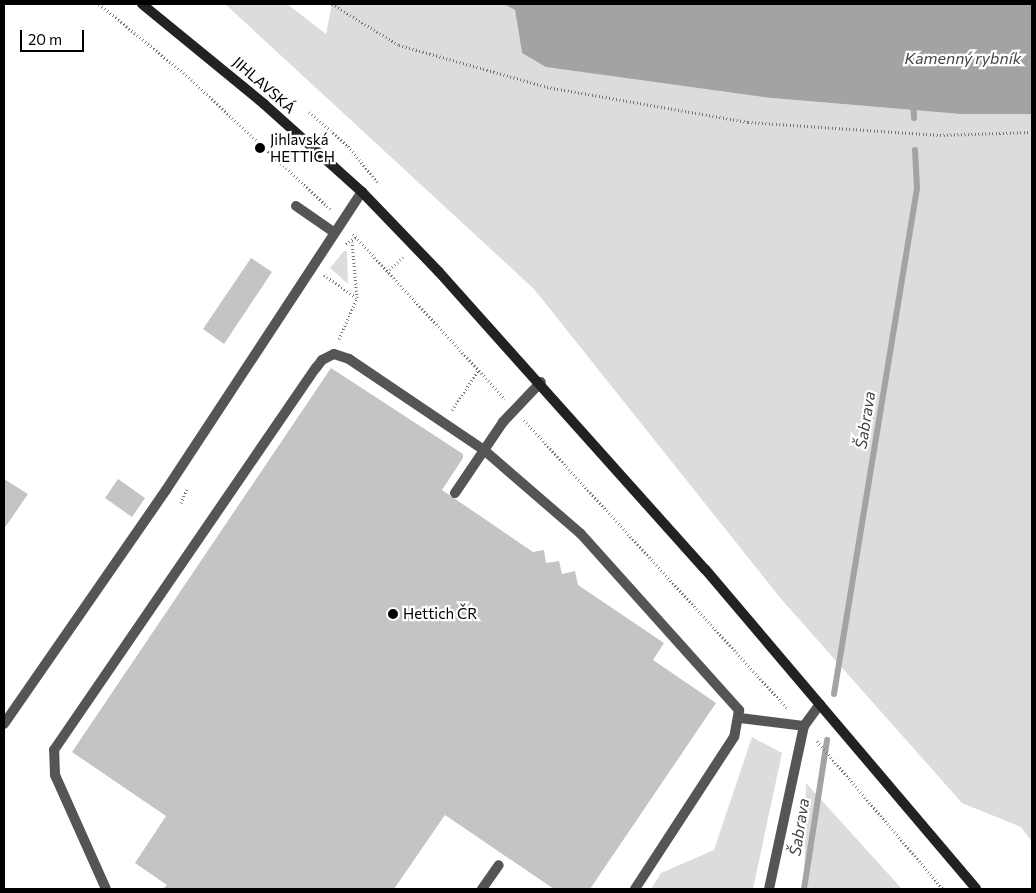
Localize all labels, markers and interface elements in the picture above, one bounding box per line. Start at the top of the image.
scale bar [22,20,86,52]
text: 20 m [28,30,62,48]
water label: Kamenný rybník [905,48,1021,68]
street label: JIHLAVSKÁ [229,53,299,117]
place label: Jihlavská HETTICH [270,130,335,165]
marker: Jihlavská HETTICH [254,142,266,154]
water label: Šabrava [851,390,879,450]
place label: Hettich ČR [403,605,477,623]
marker: Hettich ČR [387,608,399,620]
water label: Šabrava [785,797,813,857]

